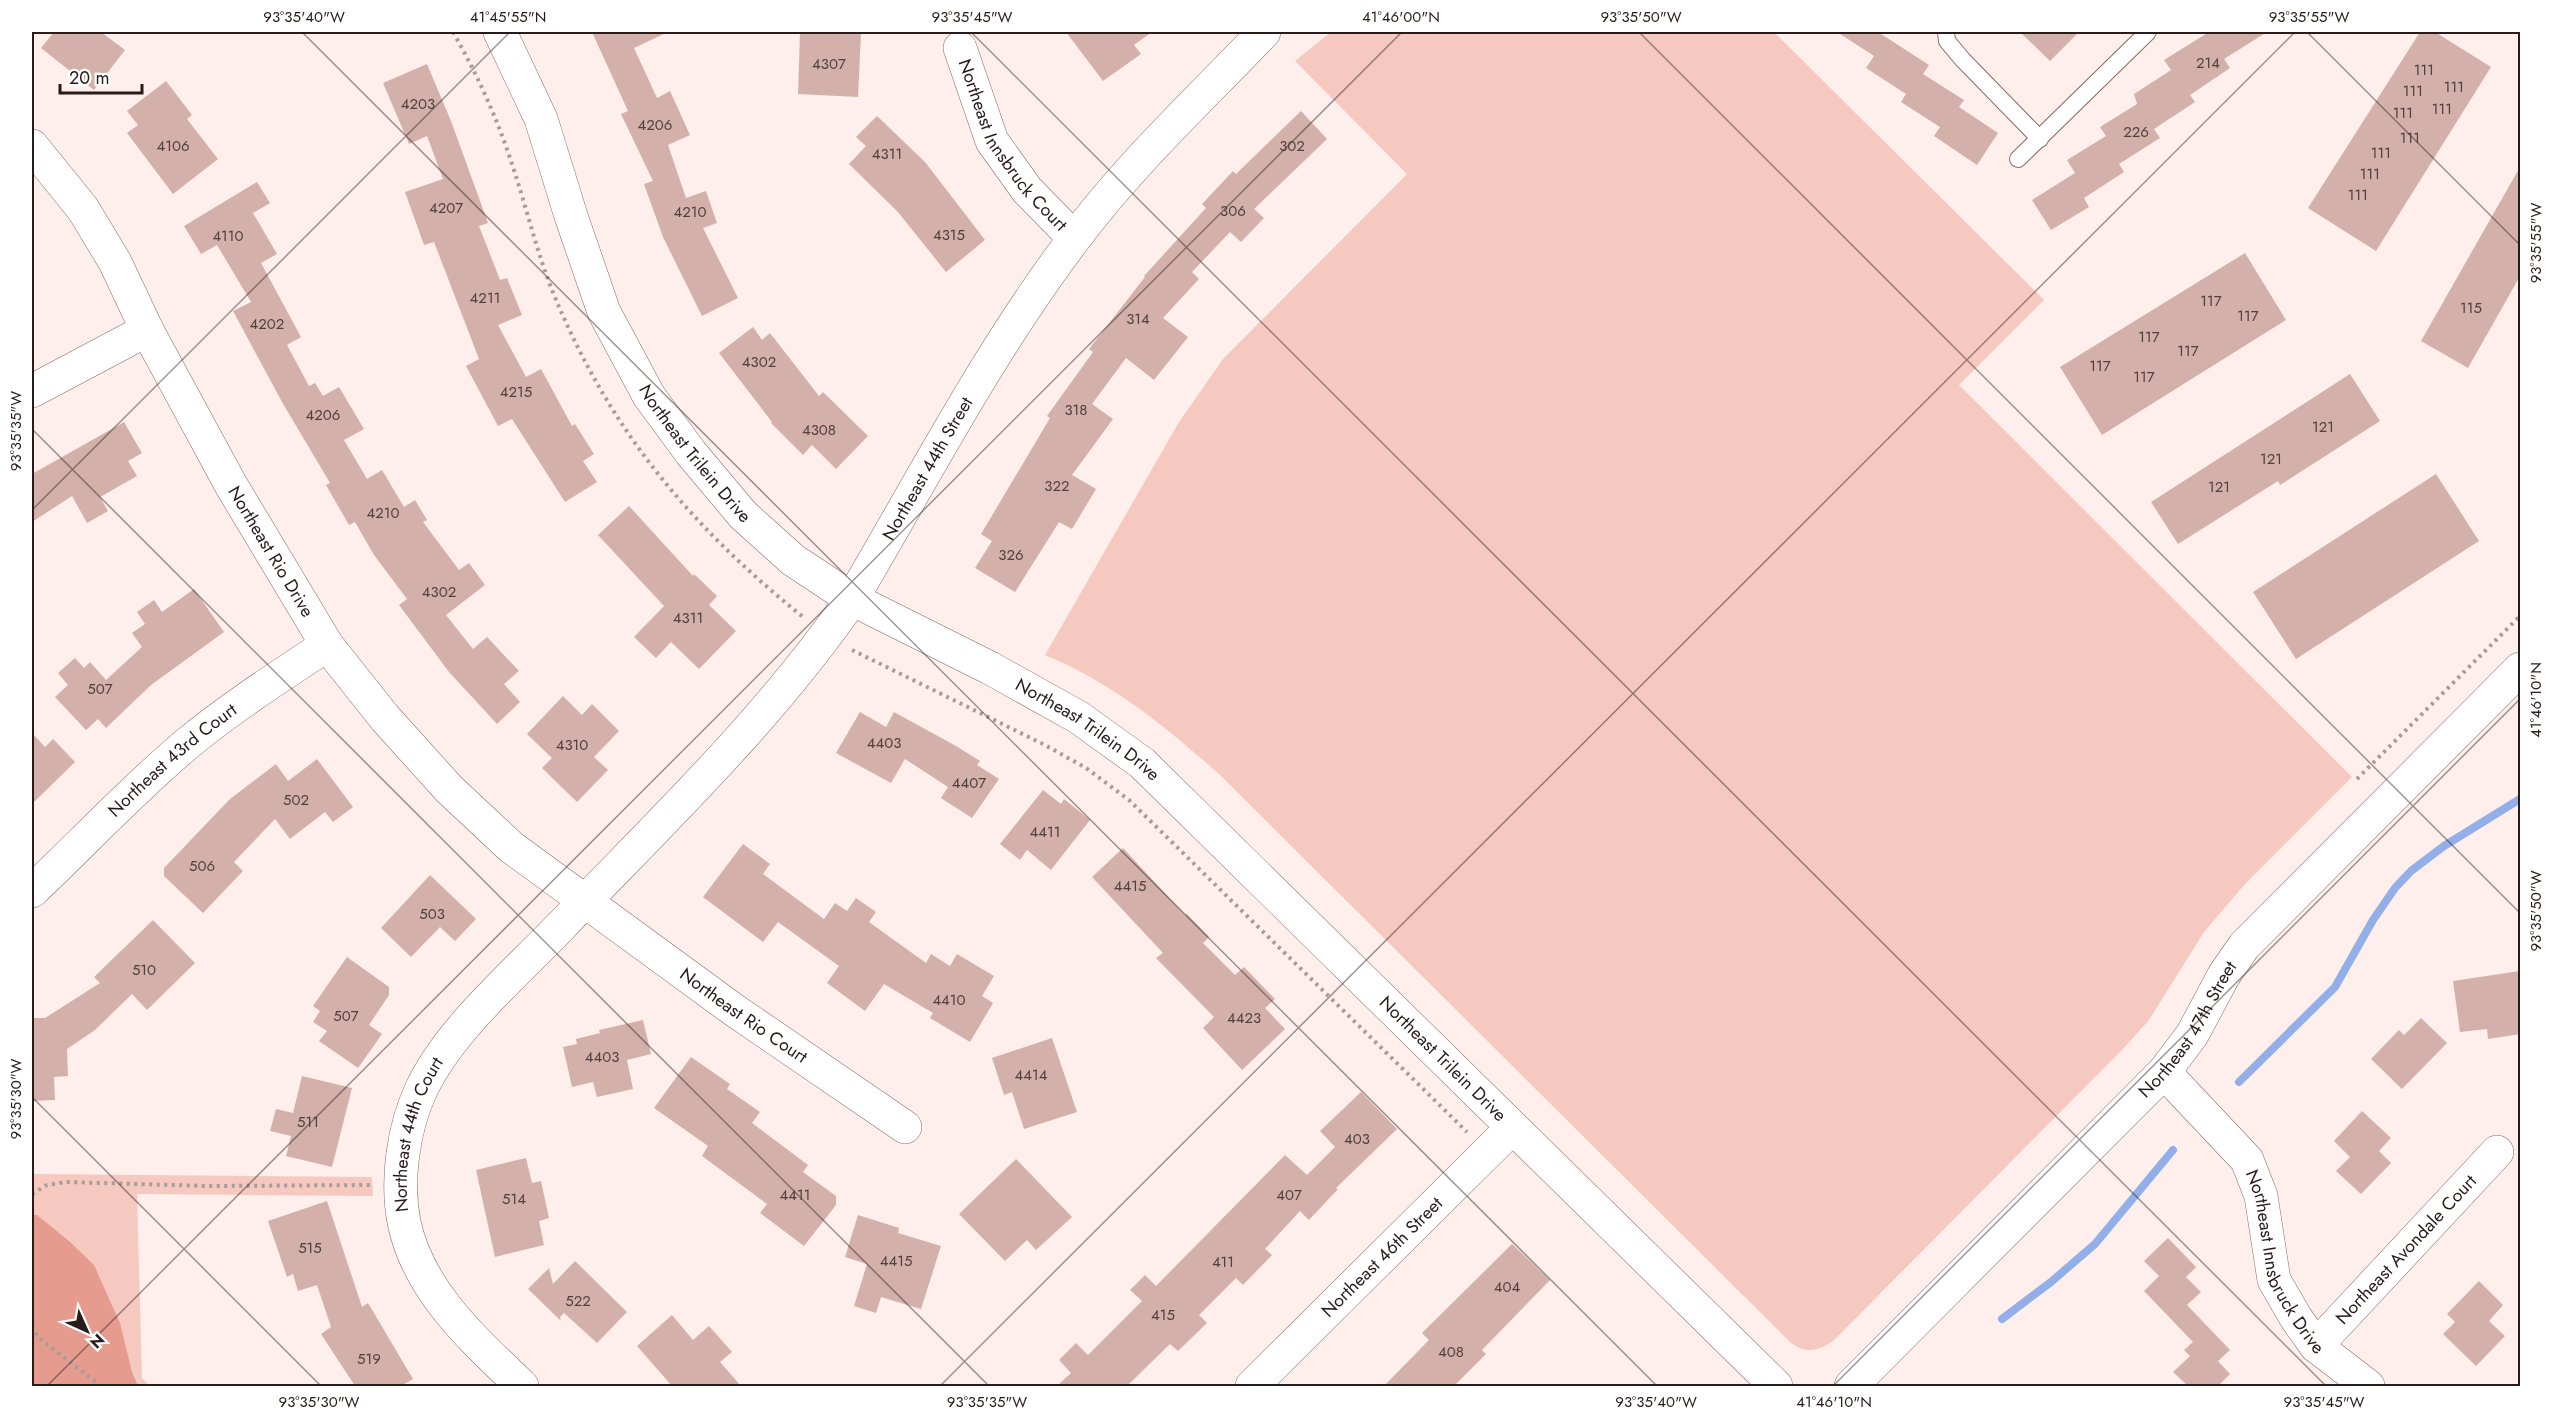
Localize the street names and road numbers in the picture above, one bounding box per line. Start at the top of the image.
street label: Northeast Innsbruck Court [952,55,1074,237]
street label: Northeast Trilein Drive [632,380,757,529]
street label: Northeast 44th Street [876,391,980,545]
street label: Northeast Rio Drive [221,481,320,622]
street label: Northeast Trilein Drive [1011,672,1166,787]
street label: Northeast 43rd Court [102,697,243,823]
street label: Northeast 47th Street [2132,955,2243,1104]
street label: Northeast Rio Court [674,962,813,1070]
street label: Northeast Trilein Drive [1373,990,1513,1127]
street label: Northeast 44th Court [388,1051,450,1213]
street label: Northeast Innsbruck Drive [2239,1166,2329,1360]
street label: Northeast Avondale Court [2330,1168,2483,1330]
street label: Northeast 46th Street [1315,1190,1449,1323]

